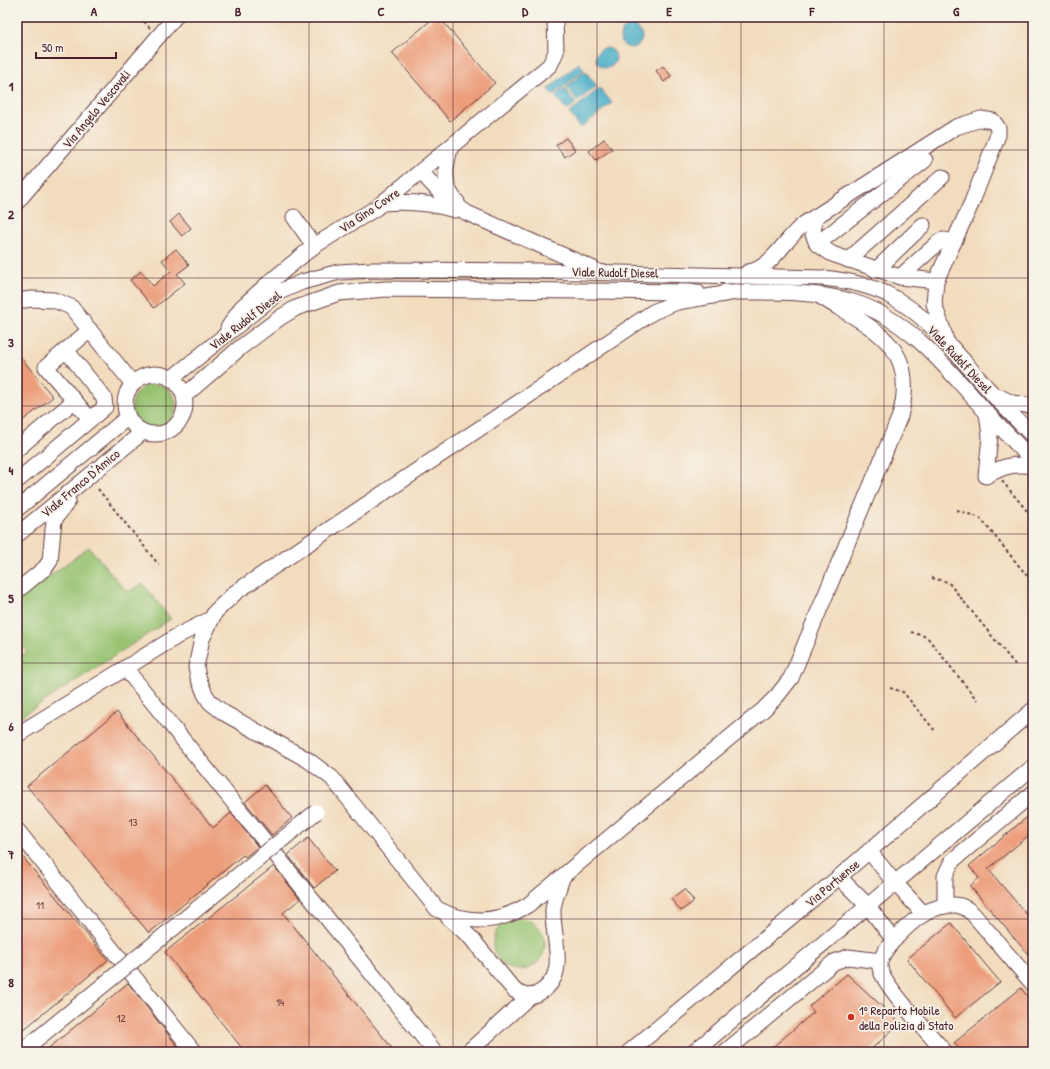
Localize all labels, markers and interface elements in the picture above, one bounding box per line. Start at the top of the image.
text: A [91,2,98,20]
text: B [235,2,242,20]
text: C [377,2,385,20]
text: D [522,2,529,20]
text: E [666,2,672,20]
text: F [809,2,816,20]
text: G [953,2,960,20]
scale bar [36,34,116,60]
text: 50 m [42,39,63,56]
street label: Via Angelo Vescovali [58,66,134,152]
text: 1 [9,77,14,95]
street label: Via Gino Covre [335,183,403,237]
text: 2 [8,205,15,223]
street label: Viale Rudolf Diesel [571,262,659,282]
street label: Viale Rudolf Diesel [205,286,285,354]
street label: Viale Rudolf Diesel [924,321,997,397]
text: 3 [8,333,14,351]
street label: Viale Franco D'Amico [37,445,123,521]
text: 4 [9,461,14,479]
text: 5 [8,589,14,607]
text: 6 [8,717,14,735]
house number: 13 [129,815,138,829]
text: 7 [7,845,15,863]
street label: Via Portuense [801,855,863,911]
house number: 11 [36,898,44,912]
text: 8 [8,973,14,991]
house number: 14 [276,995,284,1009]
place label: 1º Reparto Mobile della Polizia di Stato [859,1001,954,1034]
house number: 12 [116,1011,126,1025]
marker: 1º Reparto Mobile della Polizia di Stato [846,1012,856,1022]

